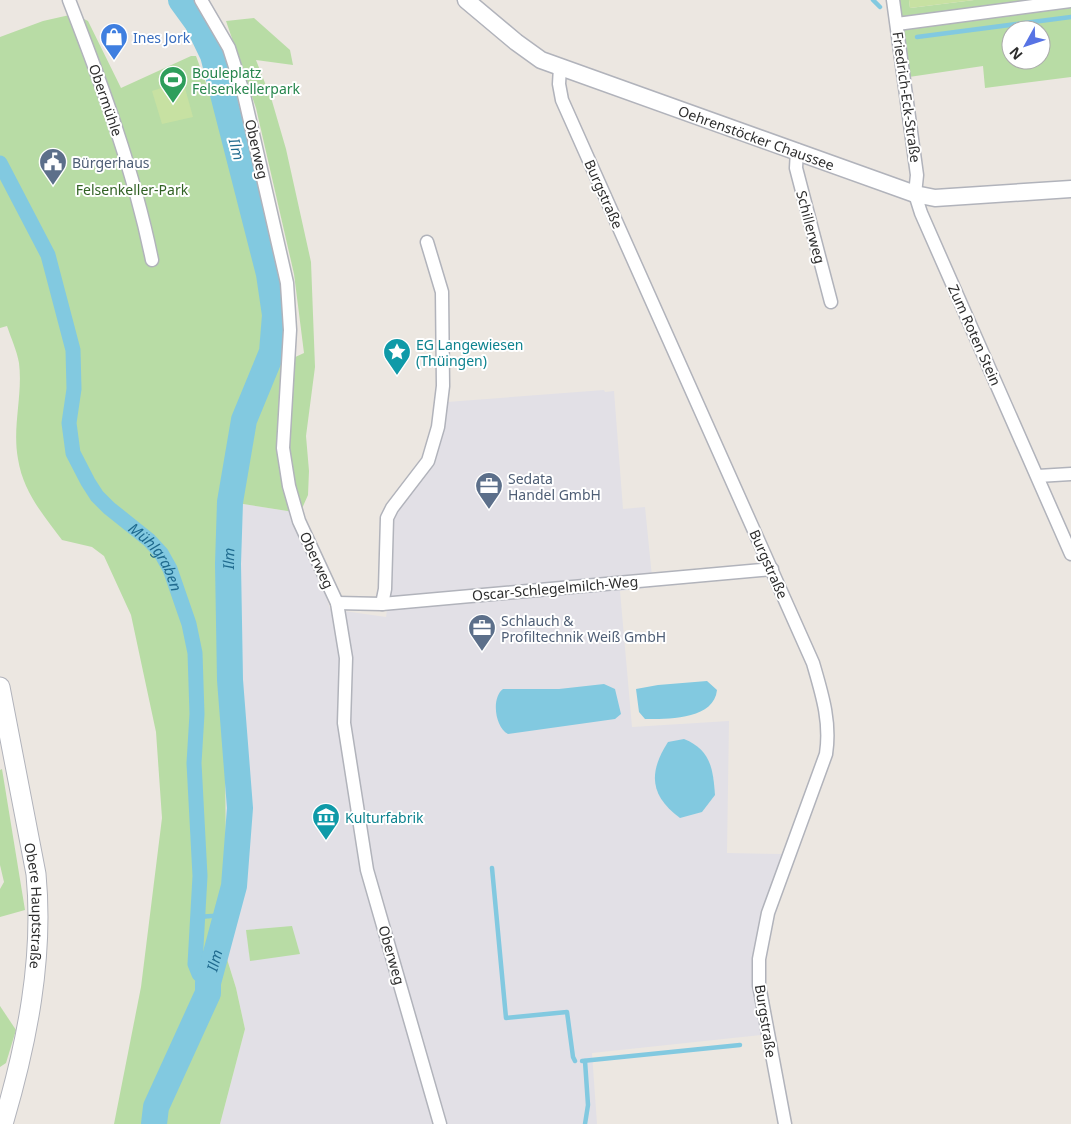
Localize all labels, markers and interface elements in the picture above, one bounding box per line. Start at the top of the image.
north arrow [1001,20,1051,70]
shop icon: Ines Jork [99,22,129,61]
place label: Ines Jork [133,28,191,47]
street label: Friedrich-Eck-Straße [888,30,926,164]
text: N [1005,43,1027,64]
street label: Obermühle [85,61,127,139]
place label: Bouleplatz Felsenkellerpark [192,63,301,98]
sports icon: Bouleplatz Felsenkellerpark [158,65,188,104]
street label: Oehrenstöcker Chaussee [676,100,837,174]
street label: Oberweg [241,117,273,181]
water label: Ilm [224,135,249,162]
public building icon: Bürgerhaus [38,147,68,186]
place label: Bürgerhaus [72,153,150,172]
street label: Burgstraße [580,156,628,232]
park label: Felsenkeller-Park [76,180,189,199]
street label: Schillerweg [792,188,830,266]
street label: Zum Roten Stein [944,281,1006,389]
place label: EG Langewiesen (Thüingen) [416,335,523,370]
place icon: EG Langewiesen (Thüingen) [382,337,412,376]
place label: Sedata Handel GmbH [508,469,601,504]
office icon: Sedata Handel GmbH [474,471,504,510]
water label: Mühlgraben [125,518,187,594]
street label: Burgstraße [745,526,793,602]
street label: Oberweg [296,528,338,592]
water label: Ilm [218,547,239,571]
street label: Oscar-Schlegelmilch-Weg [471,571,639,605]
place label: Schlauch & Profiltechnik Weiß GmbH [501,611,666,646]
office icon: Schlauch & Profiltechnik Weiß GmbH [467,613,497,652]
museum icon: Kulturfabrik [311,802,341,841]
place label: Kulturfabrik [345,808,424,827]
street label: Obere Hauptstraße [21,841,48,970]
street label: Oberweg [374,923,410,987]
water label: Ilm [201,947,227,974]
street label: Burgstraße [751,983,781,1059]

